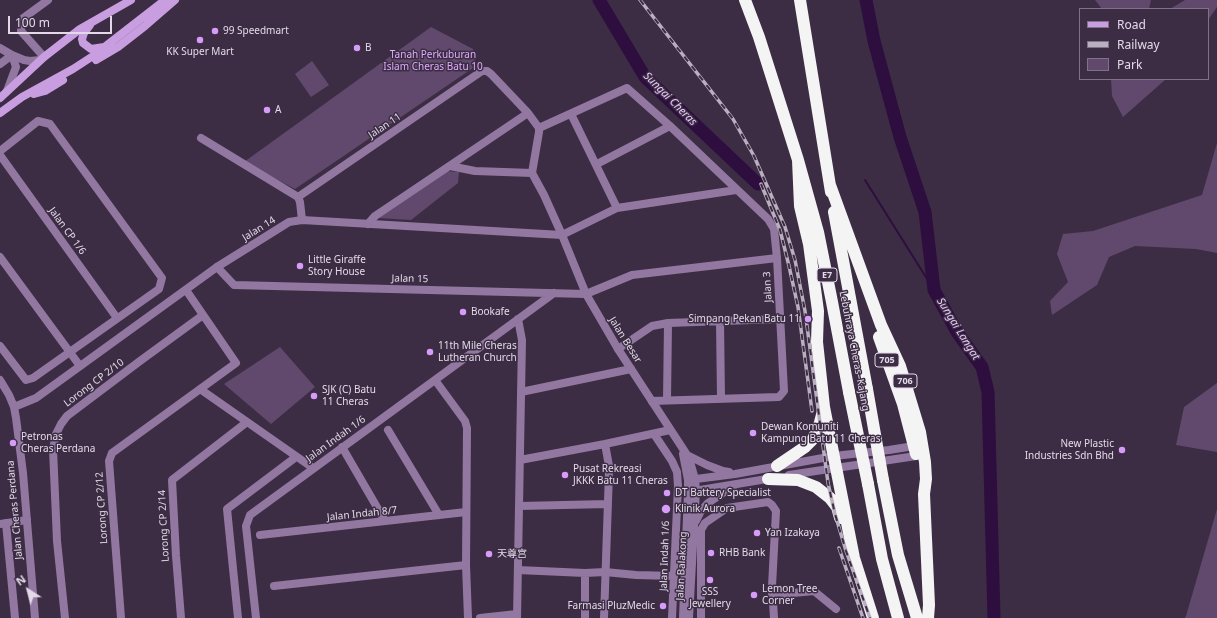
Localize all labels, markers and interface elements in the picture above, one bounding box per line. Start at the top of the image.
scale bar [10,8,114,34]
legend [1079,8,1209,80]
text: 100 m [15,14,50,31]
text: Road [1117,16,1146,33]
place label: 99 Speedmart [223,25,289,37]
marker: 99 Speedmart [210,26,220,36]
marker: KK Super Mart [195,35,205,45]
text: Railway [1117,36,1160,53]
place label: B [365,42,371,54]
marker: B [352,43,362,53]
place label: KK Super Mart [166,46,234,58]
park label: Tanah Perkuburan Islam Cheras Batu 10 [383,49,483,72]
text: Park [1117,56,1142,73]
water label: Sungai Cheras [641,70,699,128]
place label: A [275,104,281,116]
marker: A [262,105,272,115]
street label: Jalan 11 [366,111,404,141]
street label: Jalan CP 1/6 [46,205,88,257]
street label: Jalan 14 [240,214,278,244]
place label: Little Giraffe Story House [308,254,366,278]
marker: Little Giraffe Story House [295,261,305,271]
road number: E7 [817,268,837,282]
street label: Jalan 3 [761,271,775,303]
street label: Jalan 15 [392,273,428,285]
street label: Lebuhraya Cheras–Kajang [836,290,872,412]
water label: Sungai Langat [934,296,982,362]
place label: Bookafe [471,306,510,318]
marker: Bookafe [458,307,468,317]
place label: Simpang Pekan Batu 11 [689,313,800,325]
marker: Simpang Pekan Batu 11 [803,314,813,324]
street label: Jalan Besar [606,315,644,365]
place label: 11th Mile Cheras Lutheran Church [438,340,517,364]
marker: 11th Mile Cheras Lutheran Church [425,347,435,357]
road number: 705 [875,353,899,367]
street label: Lorong CP 2/10 [62,357,126,409]
road number: 706 [893,374,917,388]
place label: SJK (C) Batu 11 Cheras [322,384,376,408]
marker: SJK (C) Batu 11 Cheras [309,391,319,401]
street label: Jalan Indah 1/6 [304,413,368,465]
place label: Dewan Komuniti Kampung Batu 11 Cheras [761,421,880,444]
marker: Dewan Komuniti Kampung Batu 11 Cheras [748,428,758,438]
place label: Petronas Cheras Perdana [21,431,95,454]
marker: Petronas Cheras Perdana [8,438,18,448]
place label: New Plastic Industries Sdn Bhd [1025,438,1114,462]
marker: New Plastic Industries Sdn Bhd [1117,445,1127,455]
street label: Jalan Cheras Perdana [5,460,25,560]
place label: Pusat Rekreasi JKKK Batu 11 Cheras [573,463,668,486]
marker: Pusat Rekreasi JKKK Batu 11 Cheras [560,470,570,480]
street label: Lorong CP 2/12 [94,472,110,544]
place label: DT Battery Specialist [675,487,771,499]
marker: DT Battery Specialist [662,488,672,498]
street label: Lorong CP 2/14 [156,490,172,562]
marker: Klinik Aurora [660,503,672,515]
place label: Klinik Aurora [675,503,735,515]
street label: Jalan Indah 8/7 [326,504,398,524]
street label: Jalan Indah 1/6 [658,521,672,591]
place label: Yan Izakaya [765,527,820,539]
marker: Yan Izakaya [752,528,762,538]
street label: Jalan Balakong [674,531,690,601]
place label: RHB Bank [719,547,765,559]
place label: 天尊宫 [497,548,527,560]
marker: RHB Bank [706,548,716,558]
marker: 天尊宫 [484,549,494,559]
north arrow [8,570,48,610]
text: N [13,571,29,589]
marker: SSS Jewellery [705,575,715,585]
place label: Lemon Tree Corner [762,583,817,606]
place label: SSS Jewellery [689,586,731,610]
marker: Lemon Tree Corner [749,590,759,600]
place label: Farmasi PluzMedic [567,600,655,612]
marker: Farmasi PluzMedic [658,601,668,611]

